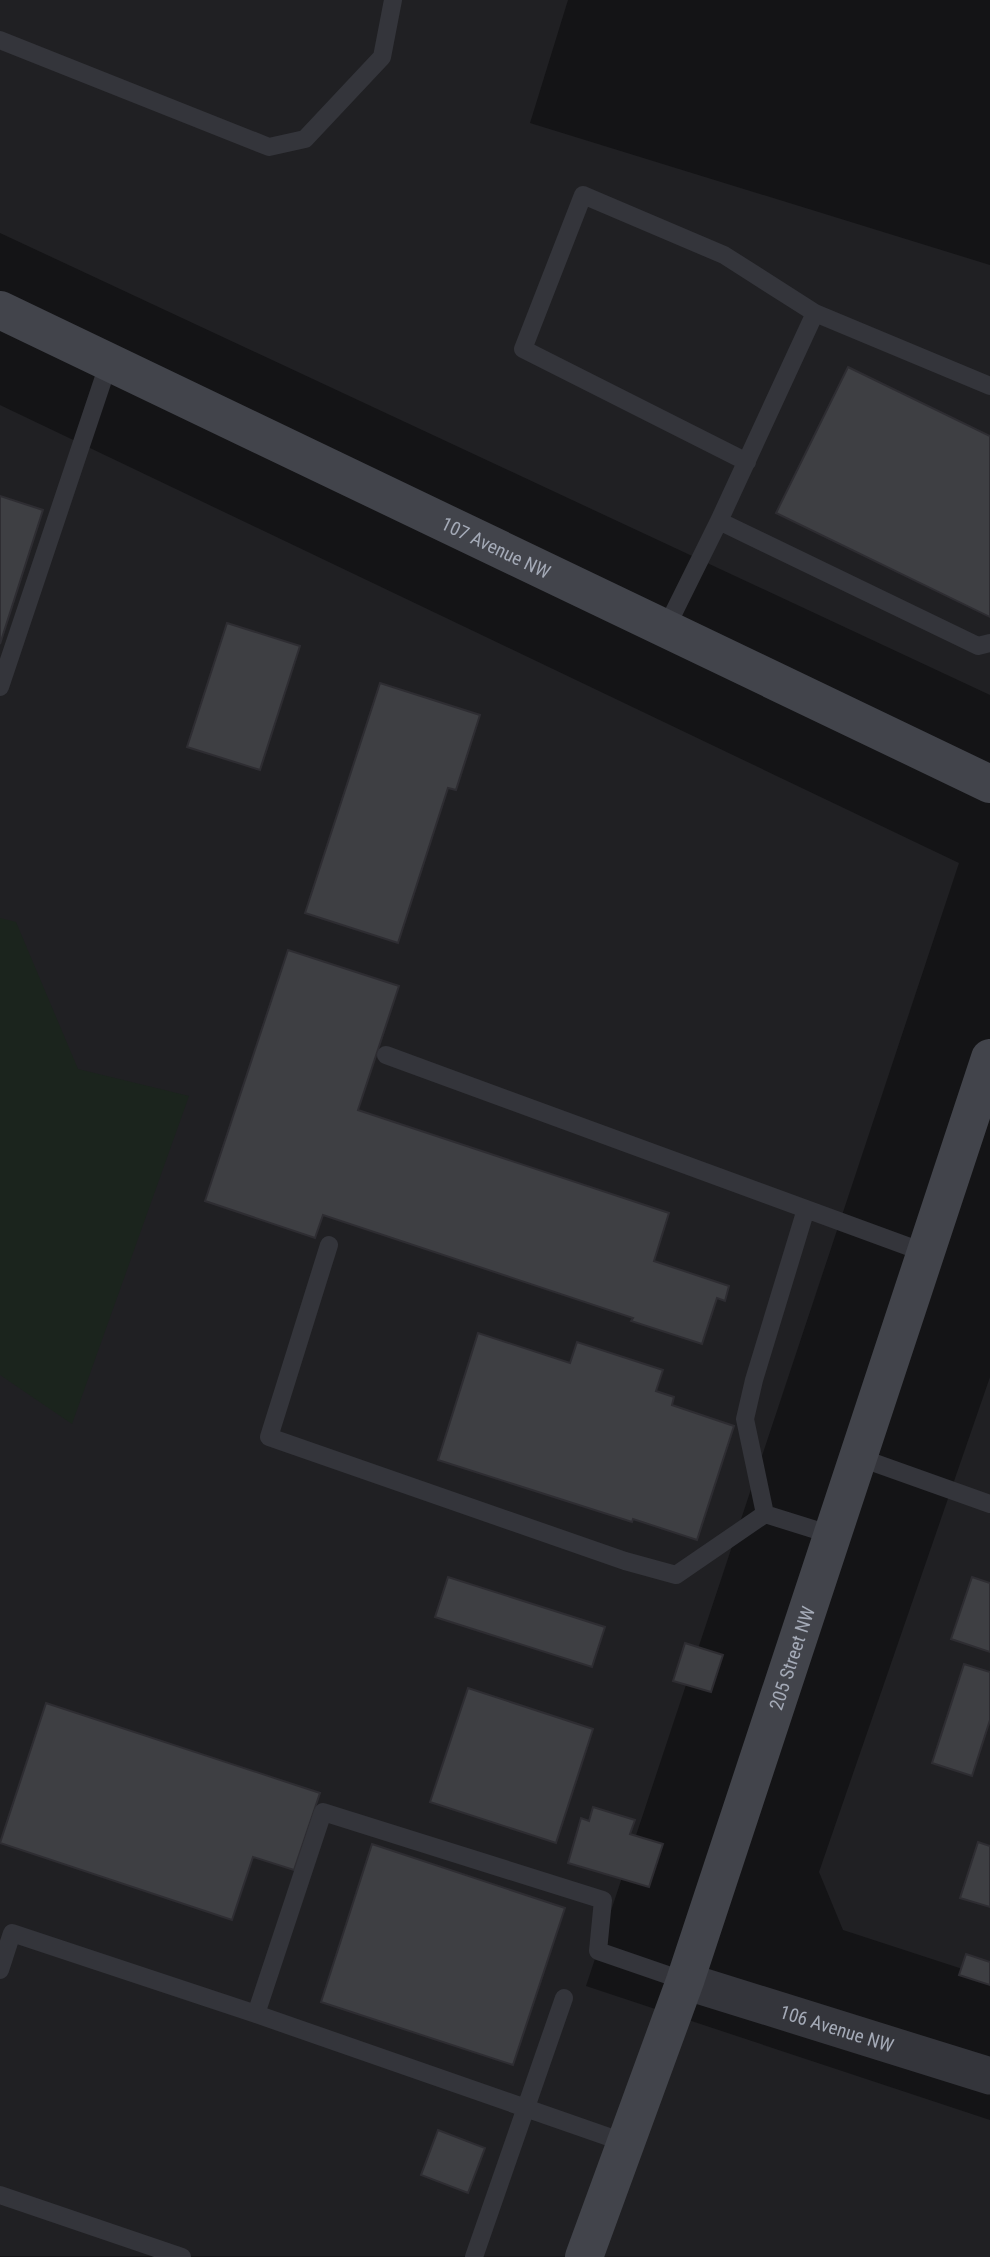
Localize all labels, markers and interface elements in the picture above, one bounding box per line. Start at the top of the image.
street label: 107 Avenue NW [438,512,554,583]
street label: 205 Street NW [764,1603,820,1713]
street label: 106 Avenue NW [777,2000,897,2057]

